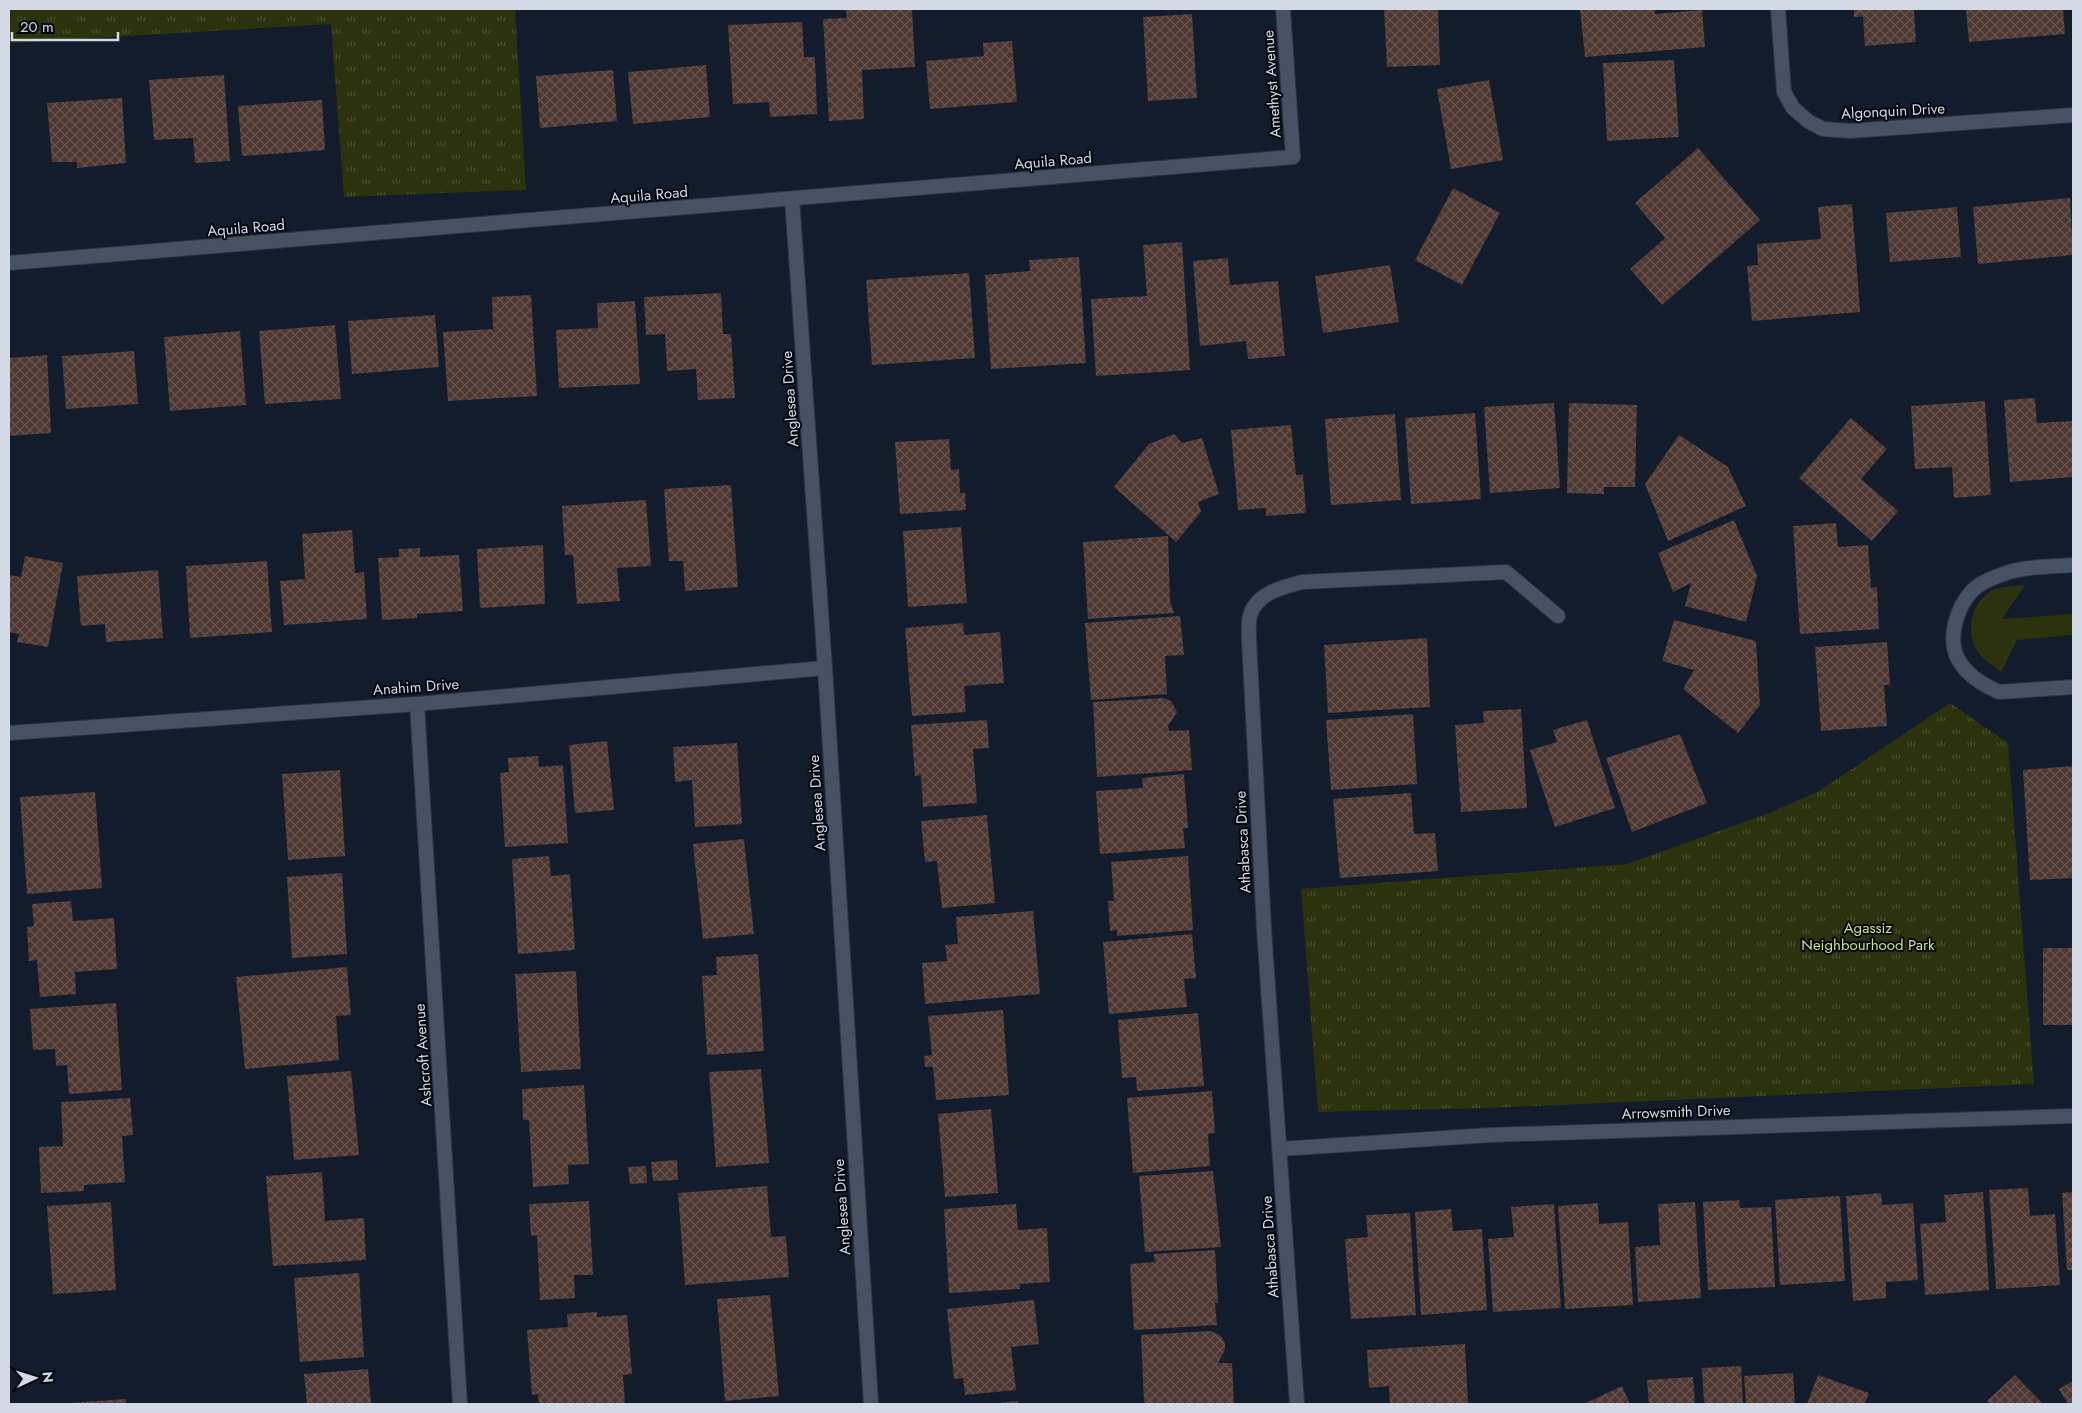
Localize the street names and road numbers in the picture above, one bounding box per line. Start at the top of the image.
street label: Amethyst Avenue [1257,29,1287,139]
street label: Algonquin Drive [1840,97,1946,125]
street label: Aquila Road [1013,147,1093,175]
street label: Aquila Road [609,181,689,209]
street label: Aquila Road [206,214,286,242]
street label: Anglesea Drive [776,350,804,448]
street label: Anahim Drive [372,673,460,701]
street label: Anglesea Drive [803,754,831,852]
street label: Athabasca Drive [1229,790,1257,894]
street label: Ashcroft Avenue [408,1002,438,1107]
street label: Arrowsmith Drive [1621,1099,1731,1125]
street label: Anglesea Drive [828,1158,856,1256]
street label: Athabasca Drive [1255,1195,1285,1299]

